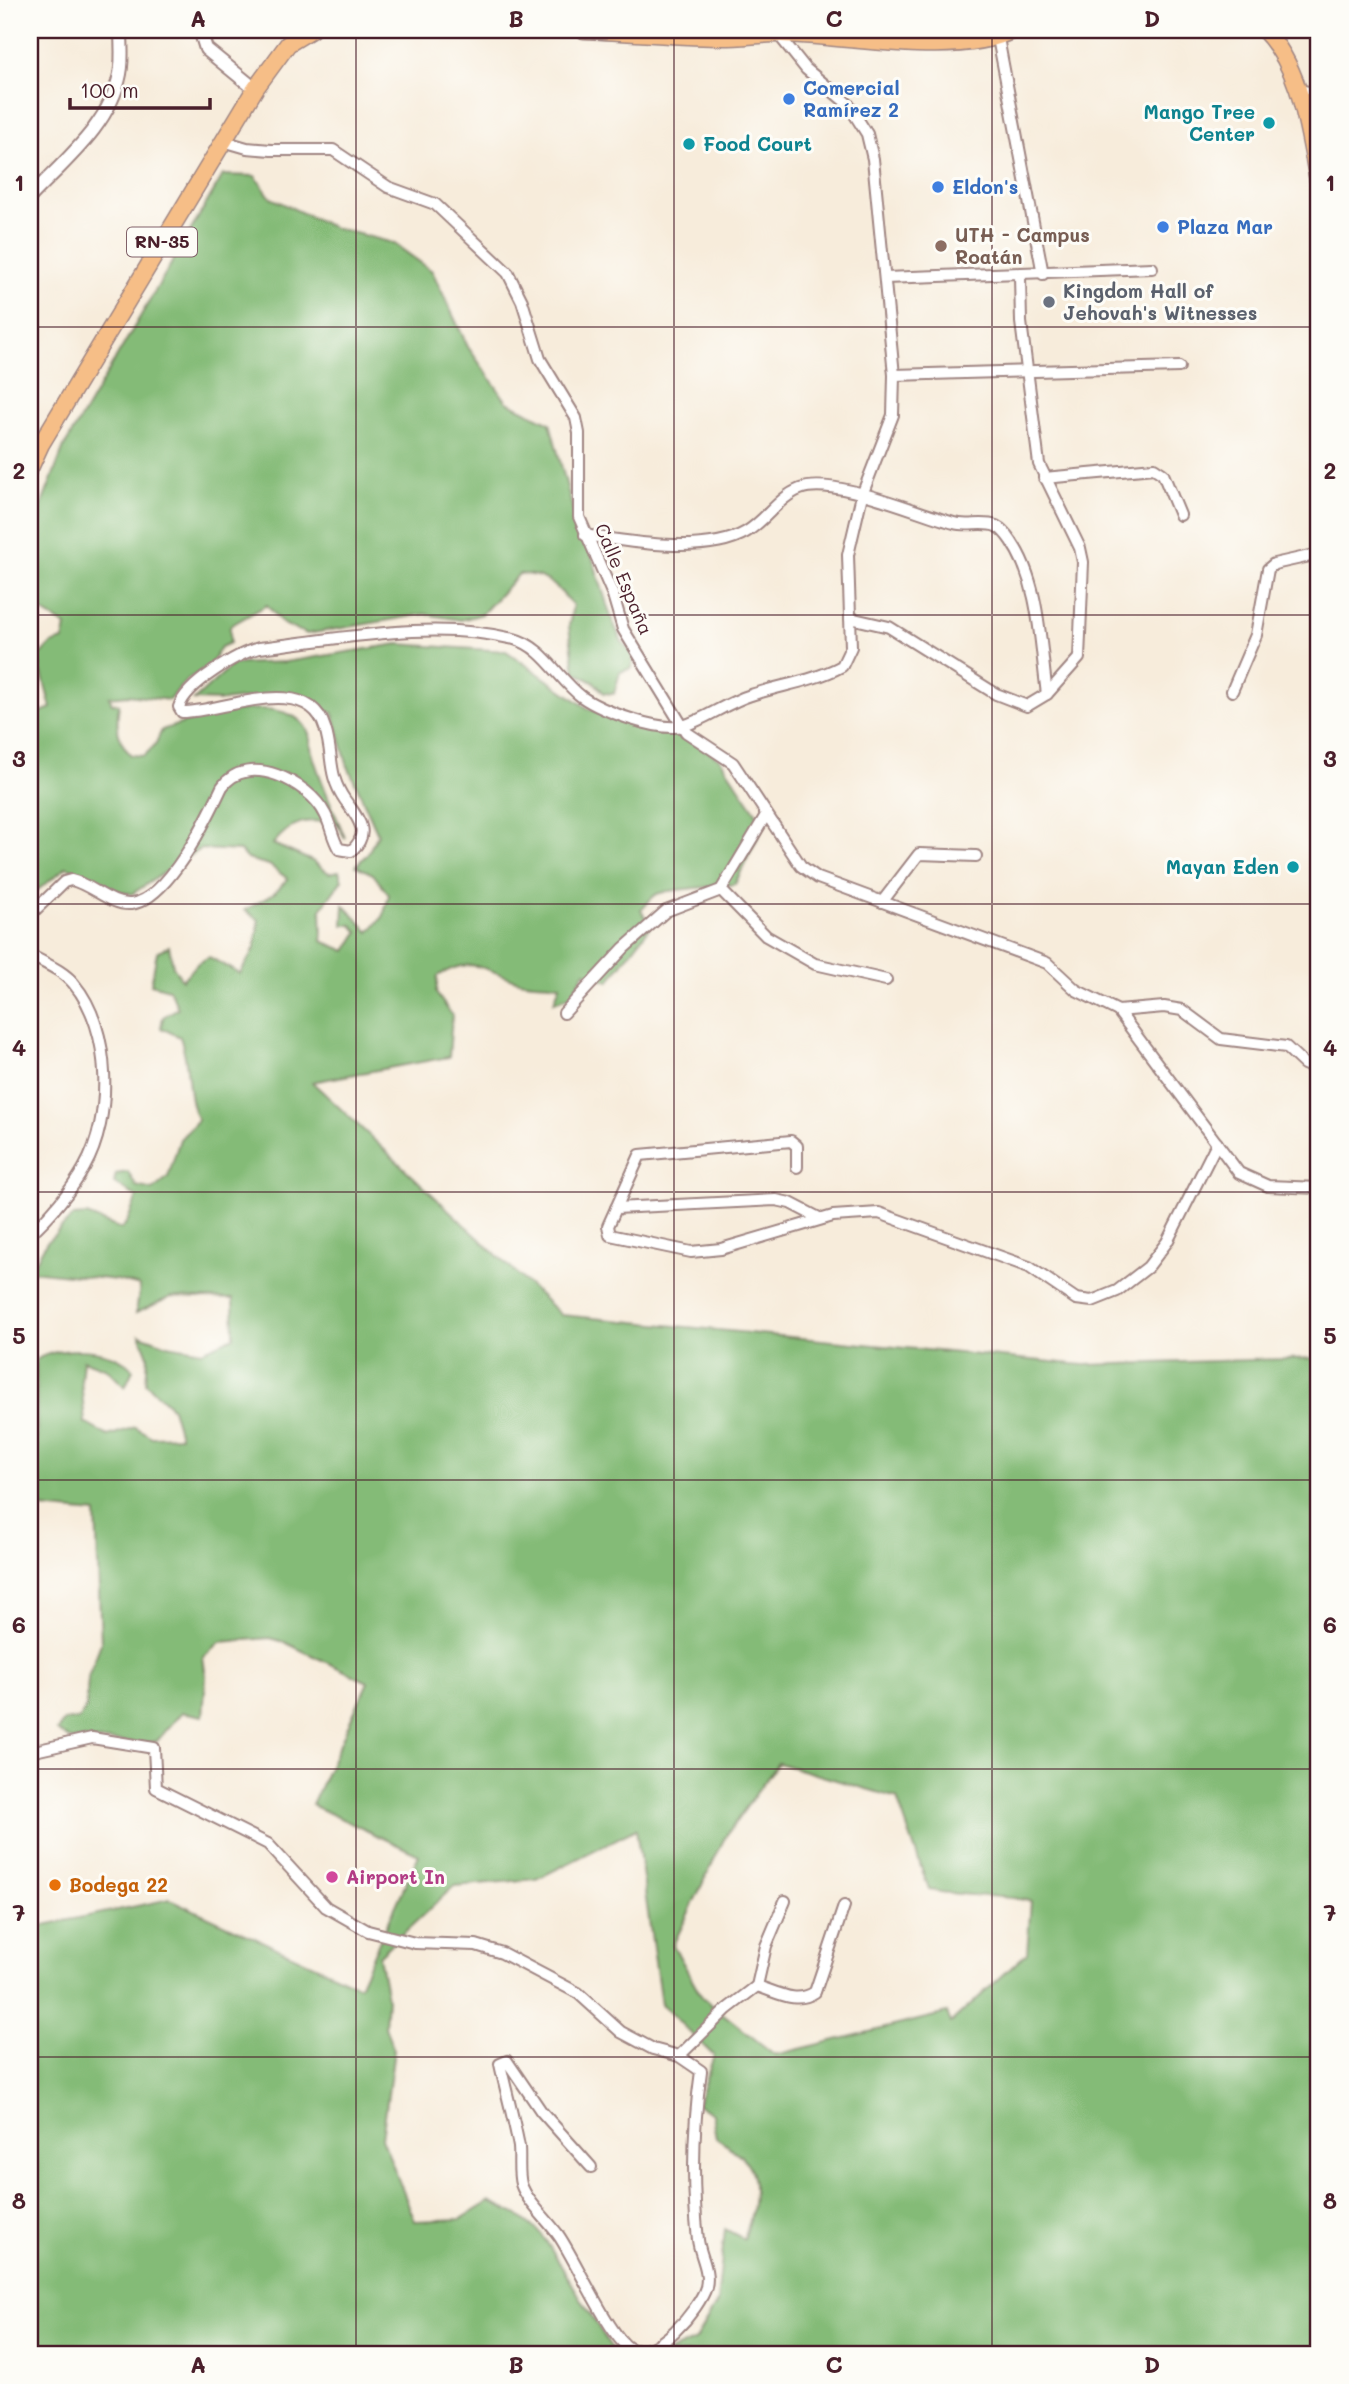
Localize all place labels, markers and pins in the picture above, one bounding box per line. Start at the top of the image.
place label: Comercial Ramírez 2 [803,75,900,122]
marker: Comercial Ramírez 2 [781,91,797,107]
place label: Mango Tree Center [1144,99,1255,146]
marker: Mango Tree Center [1261,115,1277,131]
place label: Food Court [703,131,812,156]
marker: Food Court [681,136,697,152]
place label: Eldon's [952,174,1018,199]
marker: Eldon's [930,179,946,195]
place label: Plaza Mar [1177,214,1273,239]
marker: Plaza Mar [1155,219,1171,235]
place label: UTH - Campus Roatán [955,222,1090,269]
marker: UTH - Campus Roatán [933,238,949,254]
place label: Kingdom Hall of Jehovah's Witnesses [1063,278,1257,325]
marker: Kingdom Hall of Jehovah's Witnesses [1041,294,1057,310]
place label: Mayan Eden [1166,854,1279,879]
marker: Mayan Eden [1285,859,1301,875]
place label: Airport In [346,1864,445,1889]
marker: Airport In [324,1869,340,1885]
place label: Bodega 22 [69,1872,168,1897]
marker: Bodega 22 [47,1877,63,1893]

